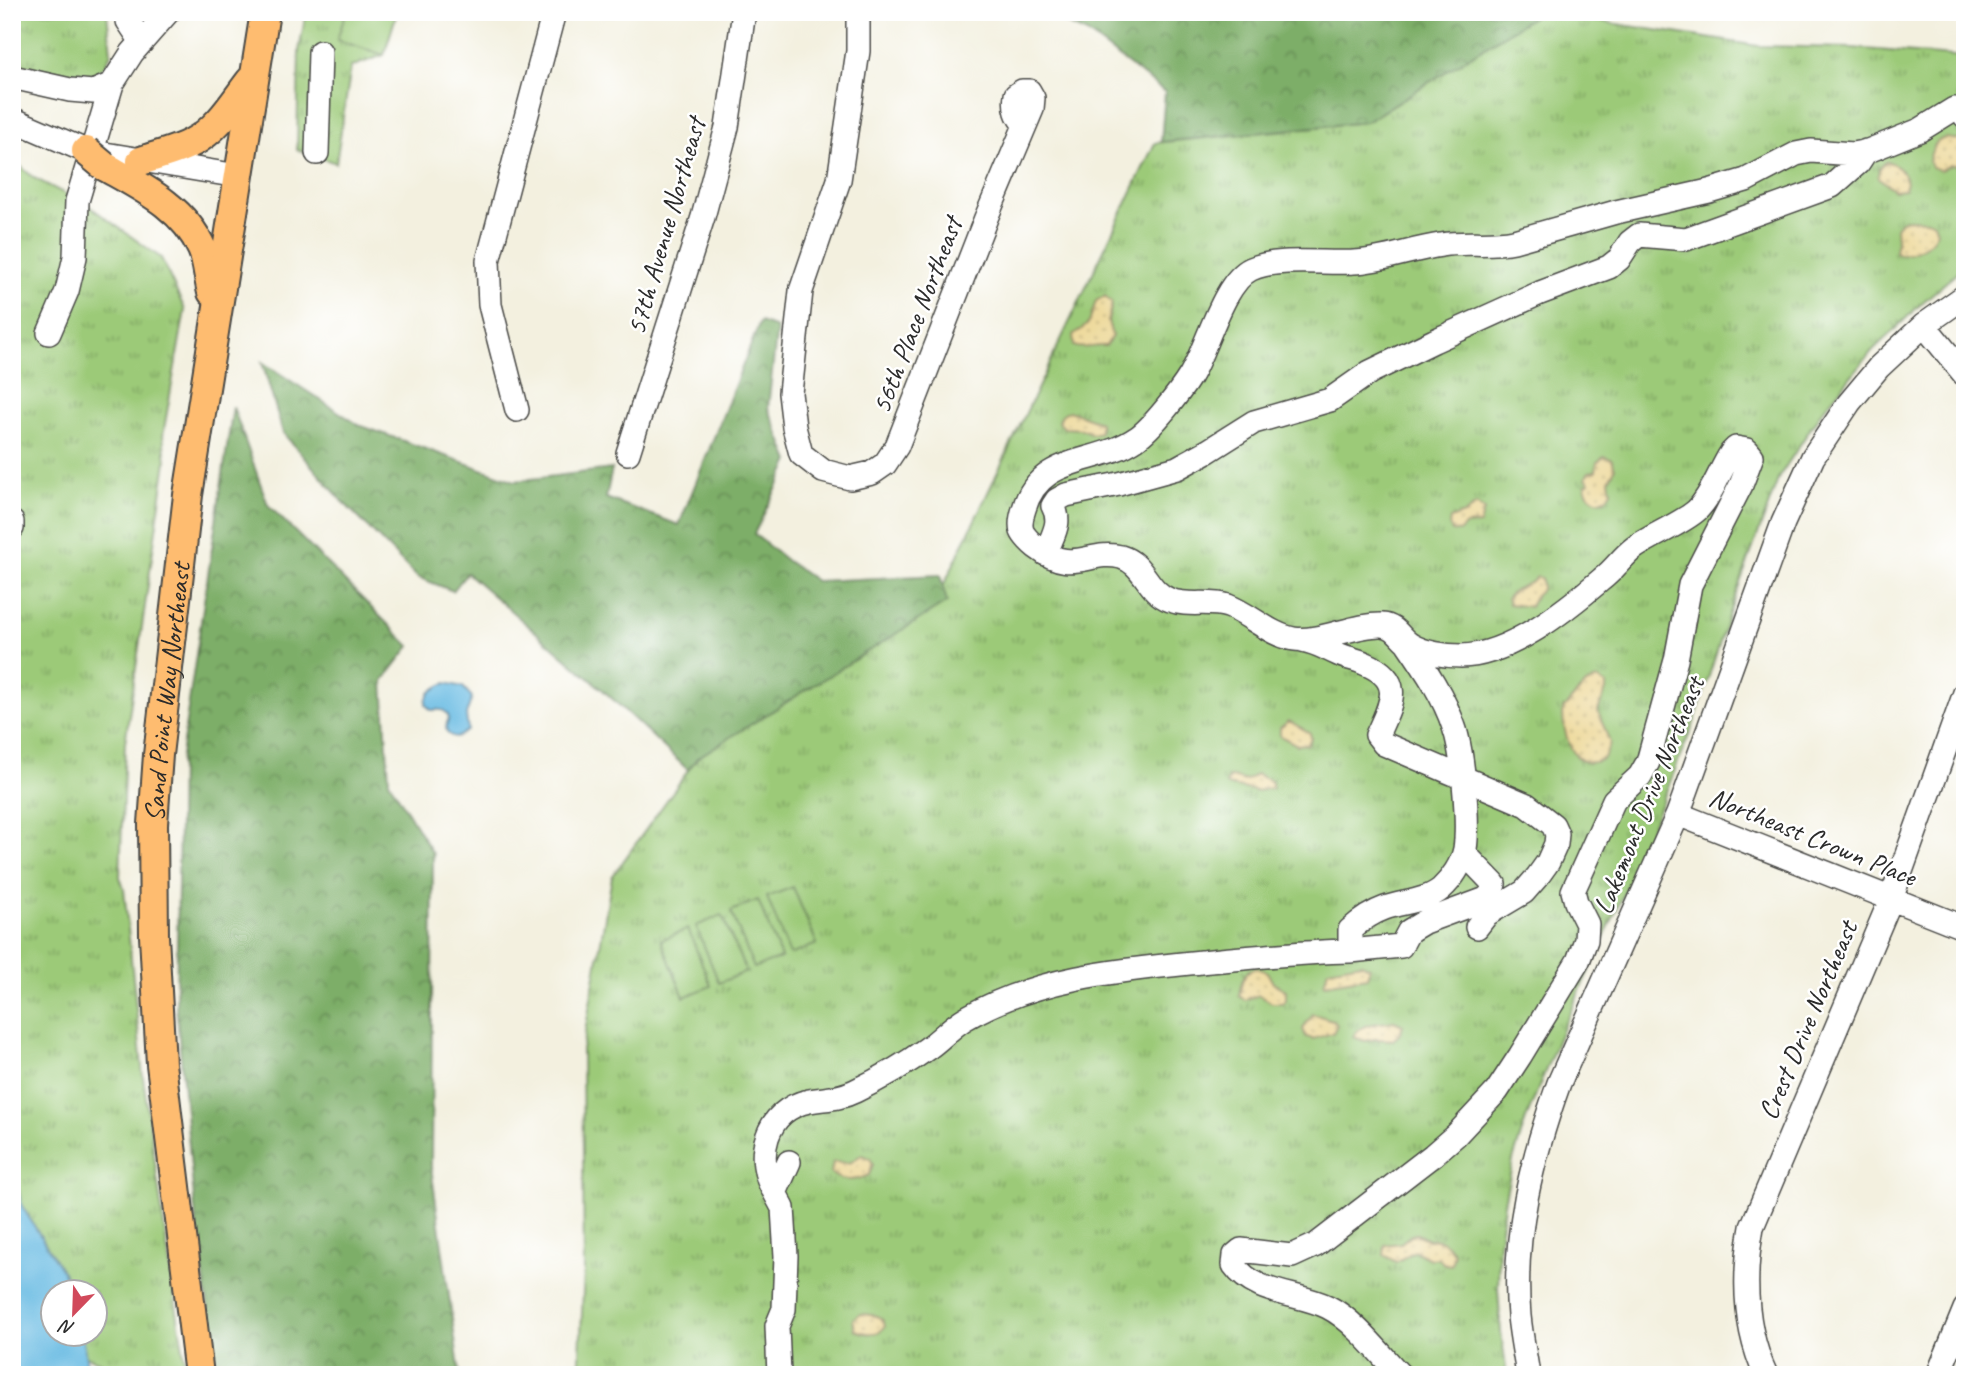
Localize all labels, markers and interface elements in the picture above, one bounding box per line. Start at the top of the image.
street label: 57th Avenue Northeast [618,110,714,338]
street label: 56th Place Northeast [863,209,971,418]
street label: Sand Point Way Northeast [136,558,198,823]
street label: Lakemont Drive Northeast [1585,669,1713,919]
street label: Northeast Crown Place [1704,779,1923,895]
street label: Crest Drive Northeast [1750,913,1866,1125]
north arrow [38,1278,108,1348]
text: N [55,1313,78,1341]

